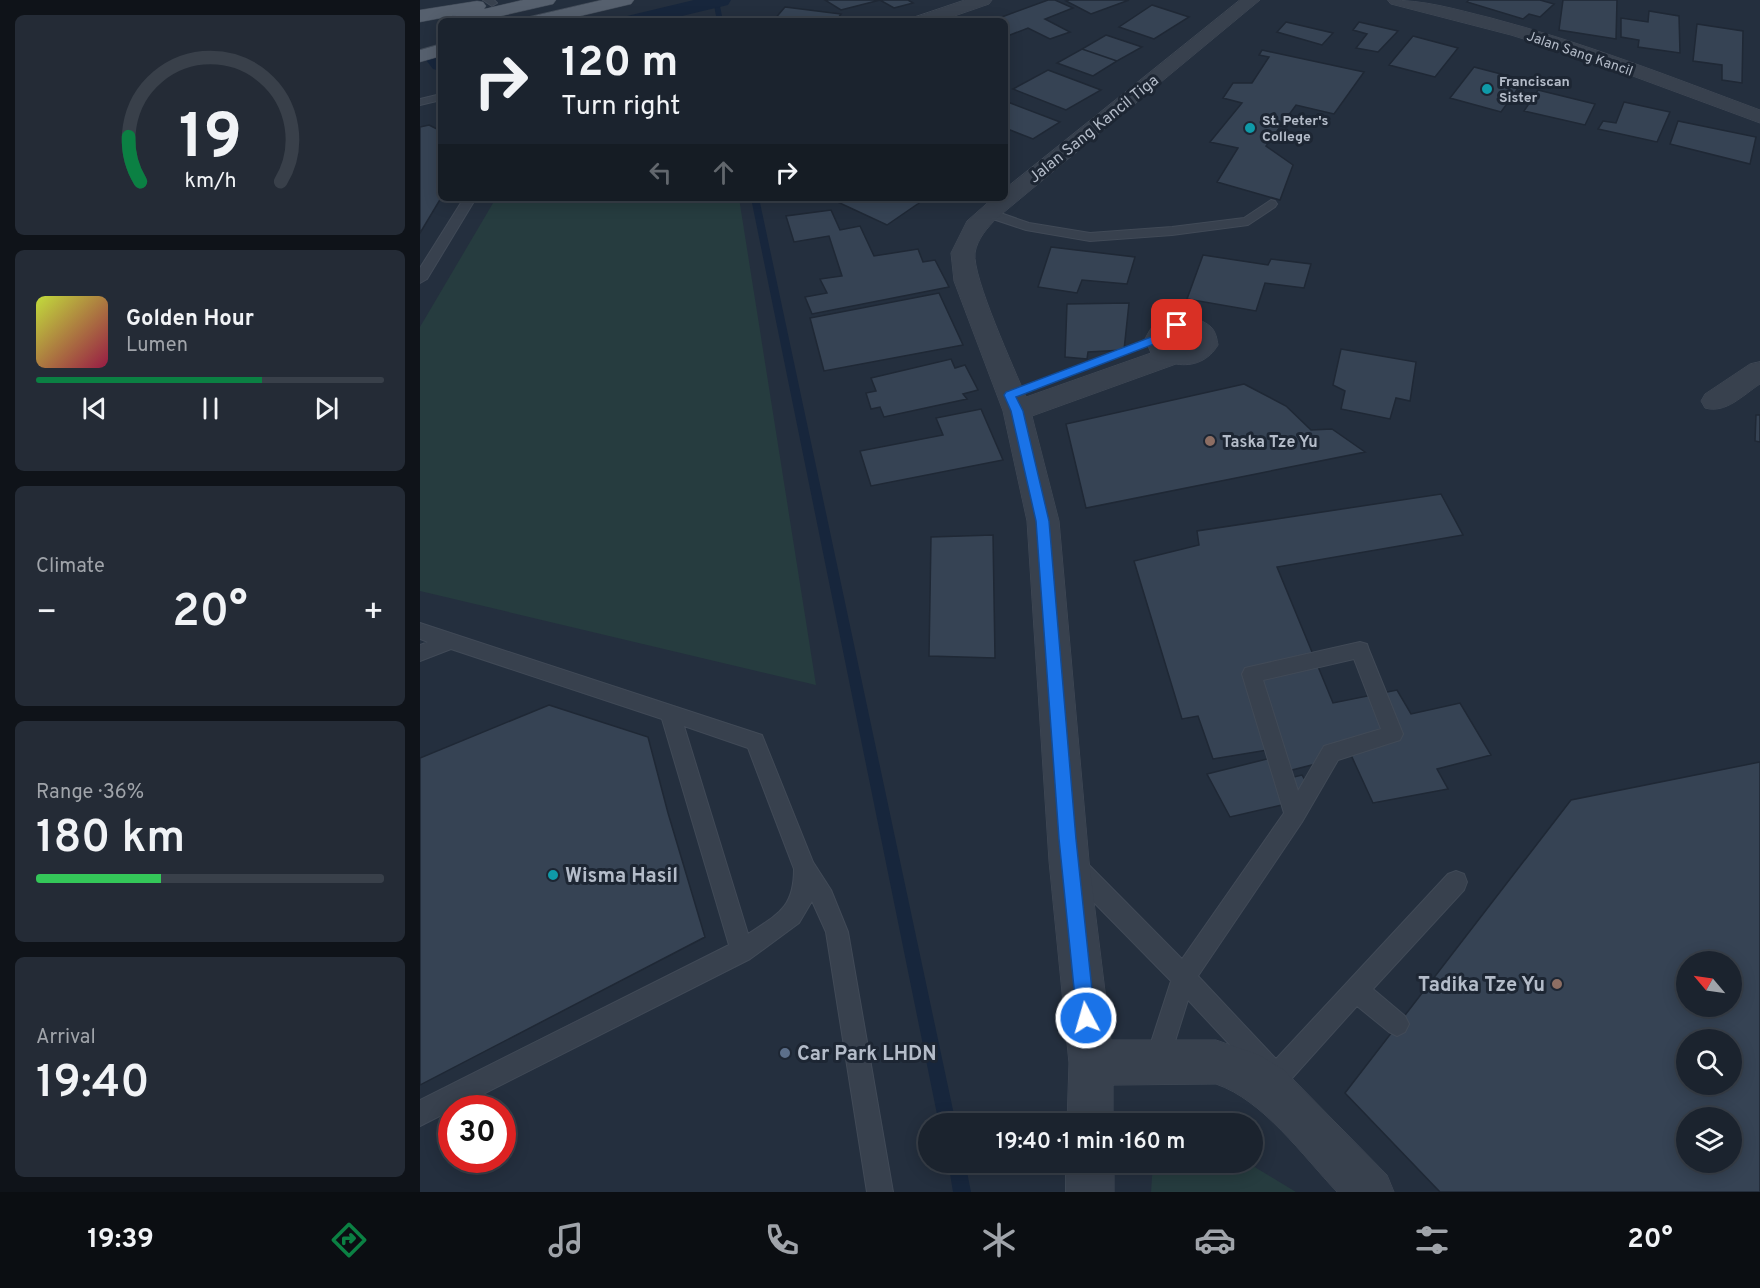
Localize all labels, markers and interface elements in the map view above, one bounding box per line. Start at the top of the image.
street label: Jalan Sang Kancil [1524,28,1635,81]
text: 120 m [561,38,678,91]
icon: right [462,42,540,120]
street label: Jalan Sang Kancil Tiga [1025,71,1163,188]
place label: Franciscan Sister [1499,74,1570,107]
marker: Franciscan Sister [1480,82,1494,96]
text: Turn right [561,90,680,124]
text: 19 [178,101,242,180]
place label: St. Peter's College [1262,113,1329,146]
marker: St. Peter's College [1243,121,1257,135]
icon: left [644,156,677,189]
icon: ahead [707,156,740,189]
icon: right [770,156,803,189]
text: km/h [184,169,236,196]
pin [1151,299,1202,350]
text: Golden Hour [126,306,254,333]
icon: arrive [1160,308,1193,341]
text: Lumen [126,333,188,359]
icon: previous [78,392,111,425]
icon: pause [194,392,227,425]
icon: next [310,392,343,425]
place label: Taska Tze Yu [1222,433,1318,453]
marker: Taska Tze Yu [1203,434,1217,448]
text: Climate [36,554,105,580]
text: 20° [172,585,248,642]
text: − [36,593,57,635]
text: + [363,593,384,635]
text: Range · 36% [36,780,144,806]
text: 180 km [36,811,185,868]
place label: Wisma Hasil [565,864,678,890]
marker: Wisma Hasil [546,868,560,882]
north arrow [1676,951,1742,1017]
map controls [1676,951,1742,1173]
place label: Tadika Tze Yu [1418,973,1545,999]
marker: Tadika Tze Yu [1550,977,1564,991]
position arrow [1054,986,1118,1050]
text: Arrival [36,1025,96,1051]
button: search [1676,1029,1742,1095]
place label: Car Park LHDN [797,1042,937,1068]
marker: Car Park LHDN [778,1046,792,1060]
text: 19:40 [36,1056,150,1113]
speed limit sign: 30 [438,1095,516,1173]
button: layers [1676,1107,1742,1173]
text: 19:40 · 1 min · 160 m [996,1129,1185,1156]
icon: directions [328,1219,370,1261]
icon: music [545,1219,587,1261]
icon: phone [761,1219,803,1261]
icon: climate [978,1219,1020,1261]
icon: car [1194,1219,1236,1261]
icon: filters [1411,1219,1453,1261]
text: 19:39 [87,1223,154,1257]
text: 20° [1627,1223,1673,1257]

